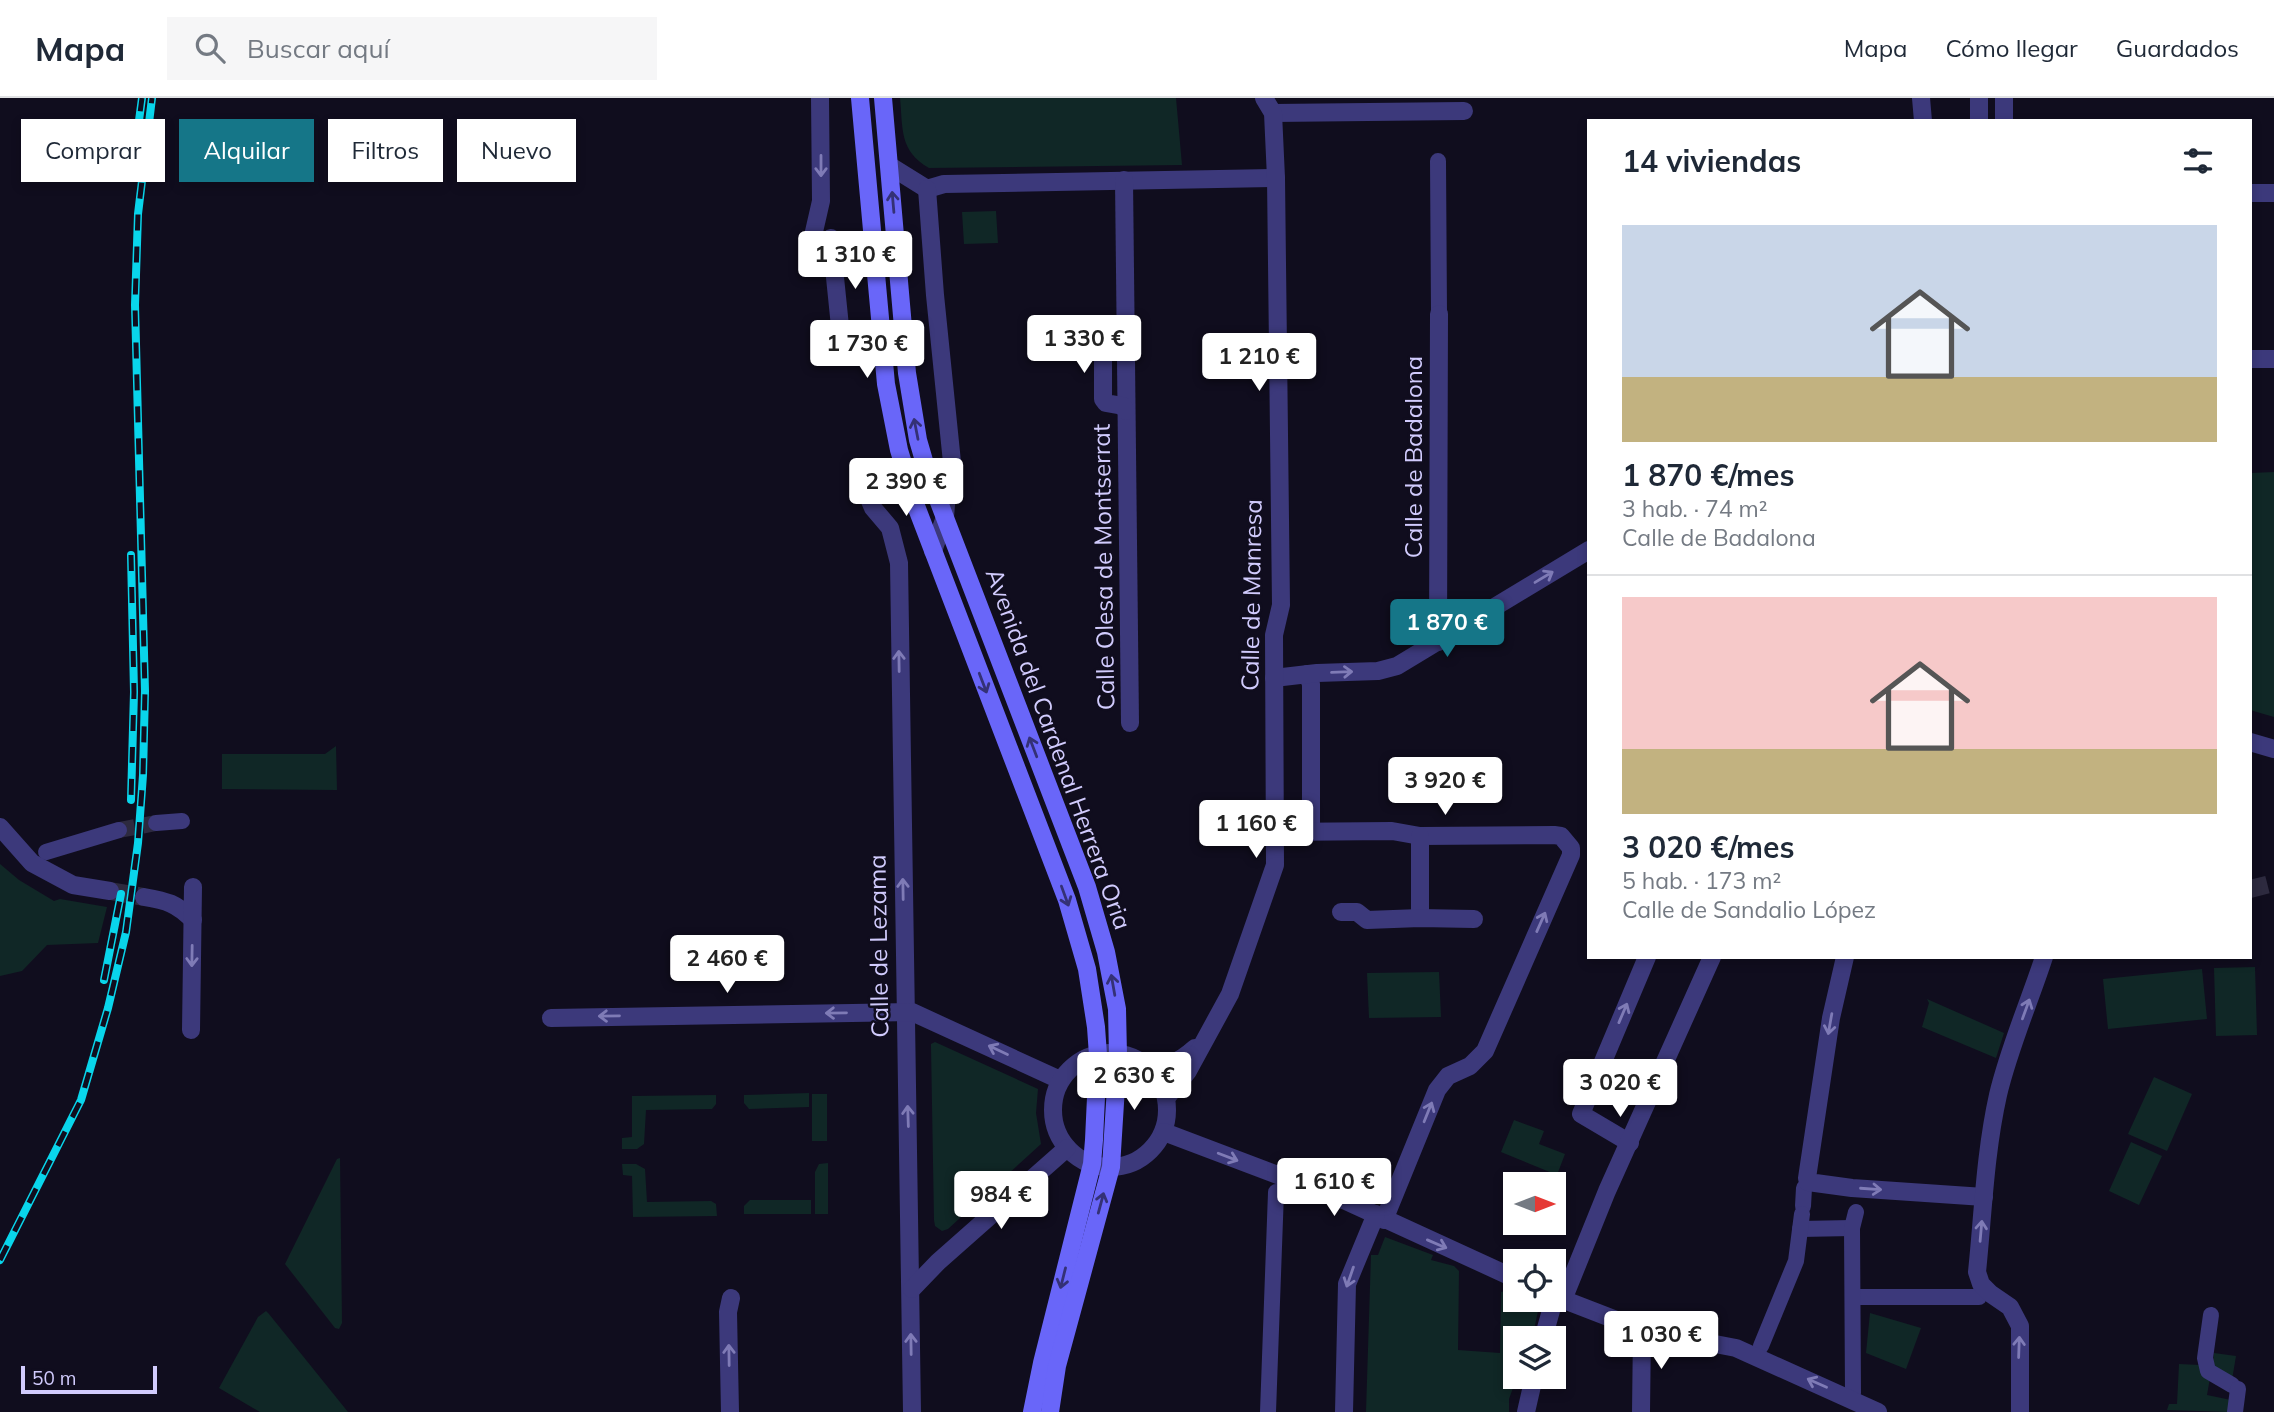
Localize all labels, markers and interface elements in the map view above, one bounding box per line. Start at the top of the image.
search box [167,17,657,80]
text: Mapa [35,28,125,69]
icon: search [191,29,229,67]
text: Buscar aquí [247,32,390,65]
text: Mapa [1844,33,1907,63]
text: Cómo llegar [1945,33,2078,63]
text: Guardados [2116,33,2239,63]
chip: Comprar [21,119,165,182]
chip: Alquilar [179,119,314,182]
chip: Filtros [328,119,443,182]
chip: Nuevo [457,119,576,182]
text: 14 viviendas [1622,142,1801,180]
icon: filters [2179,142,2217,180]
one-way arrow [814,154,828,177]
one-way arrow [886,192,899,214]
pin: 1 310 € [790,232,920,291]
text: 1 310 € [814,239,896,268]
icon: home [1857,271,1983,397]
pin: 1 330 € [1019,316,1149,375]
pin: 1 730 € [802,320,932,380]
text: 1 330 € [1043,323,1125,352]
text: 1 730 € [826,328,908,357]
pin: 1 210 € [1194,334,1324,393]
text: 1 210 € [1218,341,1300,370]
street label: Calle de Badalona [1398,356,1428,558]
one-way arrow [909,418,922,441]
street label: Calle Olesa de Montserrat [1086,423,1120,711]
text: 1 870 €/mes [1622,456,1795,494]
pin: 2 390 € [841,458,971,518]
text: 2 390 € [865,466,947,495]
text: 3 hab. · 74 m² [1622,494,1767,523]
street label: Calle de Manresa [1234,499,1268,691]
text: Calle de Badalona [1622,523,1816,552]
street label: Avenida del Cardenal Herrera Oria [979,564,1138,933]
one-way arrow [1534,570,1554,584]
pin: 1 870 € [1382,600,1512,659]
text: 1 870 € [1406,607,1488,636]
icon: home [1857,643,1983,769]
one-way arrow [892,650,906,673]
one-way arrow [1330,666,1353,679]
one-way arrow [978,672,991,694]
one-way arrow [1026,736,1039,758]
pin: 3 920 € [1380,758,1510,817]
text: 3 920 € [1404,765,1486,794]
pin: 1 160 € [1191,800,1321,860]
text: 1 160 € [1215,808,1297,837]
text: 3 020 €/mes [1622,828,1795,866]
street label: Calle de Lezama [861,854,895,1038]
text: 5 hab. · 173 m² [1622,866,1781,895]
one-way arrow [896,878,909,901]
one-way arrow [1060,884,1072,906]
text: Calle de Sandalio López [1622,895,1876,924]
one-way arrow [1535,912,1548,934]
pin: 2 460 € [662,936,792,995]
text: 2 460 € [686,943,768,972]
one-way arrow [186,944,199,967]
one-way arrow [1106,974,1119,997]
one-way arrow [2021,998,2033,1020]
one-way arrow [1617,1003,1630,1025]
one-way arrow [825,1006,848,1020]
one-way arrow [597,1010,620,1023]
one-way arrow [1823,1012,1836,1035]
one-way arrow [988,1043,1010,1056]
pin: 2 630 € [1069,1052,1199,1112]
text: 2 630 € [1093,1060,1175,1089]
pin: 3 020 € [1555,1060,1685,1119]
text: 3 020 € [1579,1067,1661,1096]
one-way arrow [1422,1101,1435,1123]
one-way arrow [901,1105,914,1128]
one-way arrow [1216,1151,1238,1164]
pin: 1 610 € [1269,1158,1399,1218]
text: 1 610 € [1293,1166,1375,1195]
pin: 984 € [952,1172,1050,1231]
north arrow [1503,1172,1566,1236]
map controls [1503,1172,1566,1389]
text: 984 € [970,1179,1032,1208]
one-way arrow [1859,1183,1882,1196]
one-way arrow [1095,1192,1108,1214]
one-way arrow [1975,1220,1988,1242]
one-way arrow [1426,1238,1448,1251]
button: locate [1503,1249,1566,1312]
one-way arrow [1056,1266,1069,1289]
one-way arrow [1343,1266,1356,1288]
pin: 1 030 € [1596,1312,1726,1371]
text: 1 030 € [1620,1319,1702,1348]
button: layers [1503,1326,1566,1389]
one-way arrow [904,1333,918,1356]
one-way arrow [2013,1335,2026,1358]
one-way arrow [722,1344,736,1367]
scale bar [21,1363,158,1395]
text: 50 m [32,1366,76,1390]
one-way arrow [1806,1376,1828,1389]

